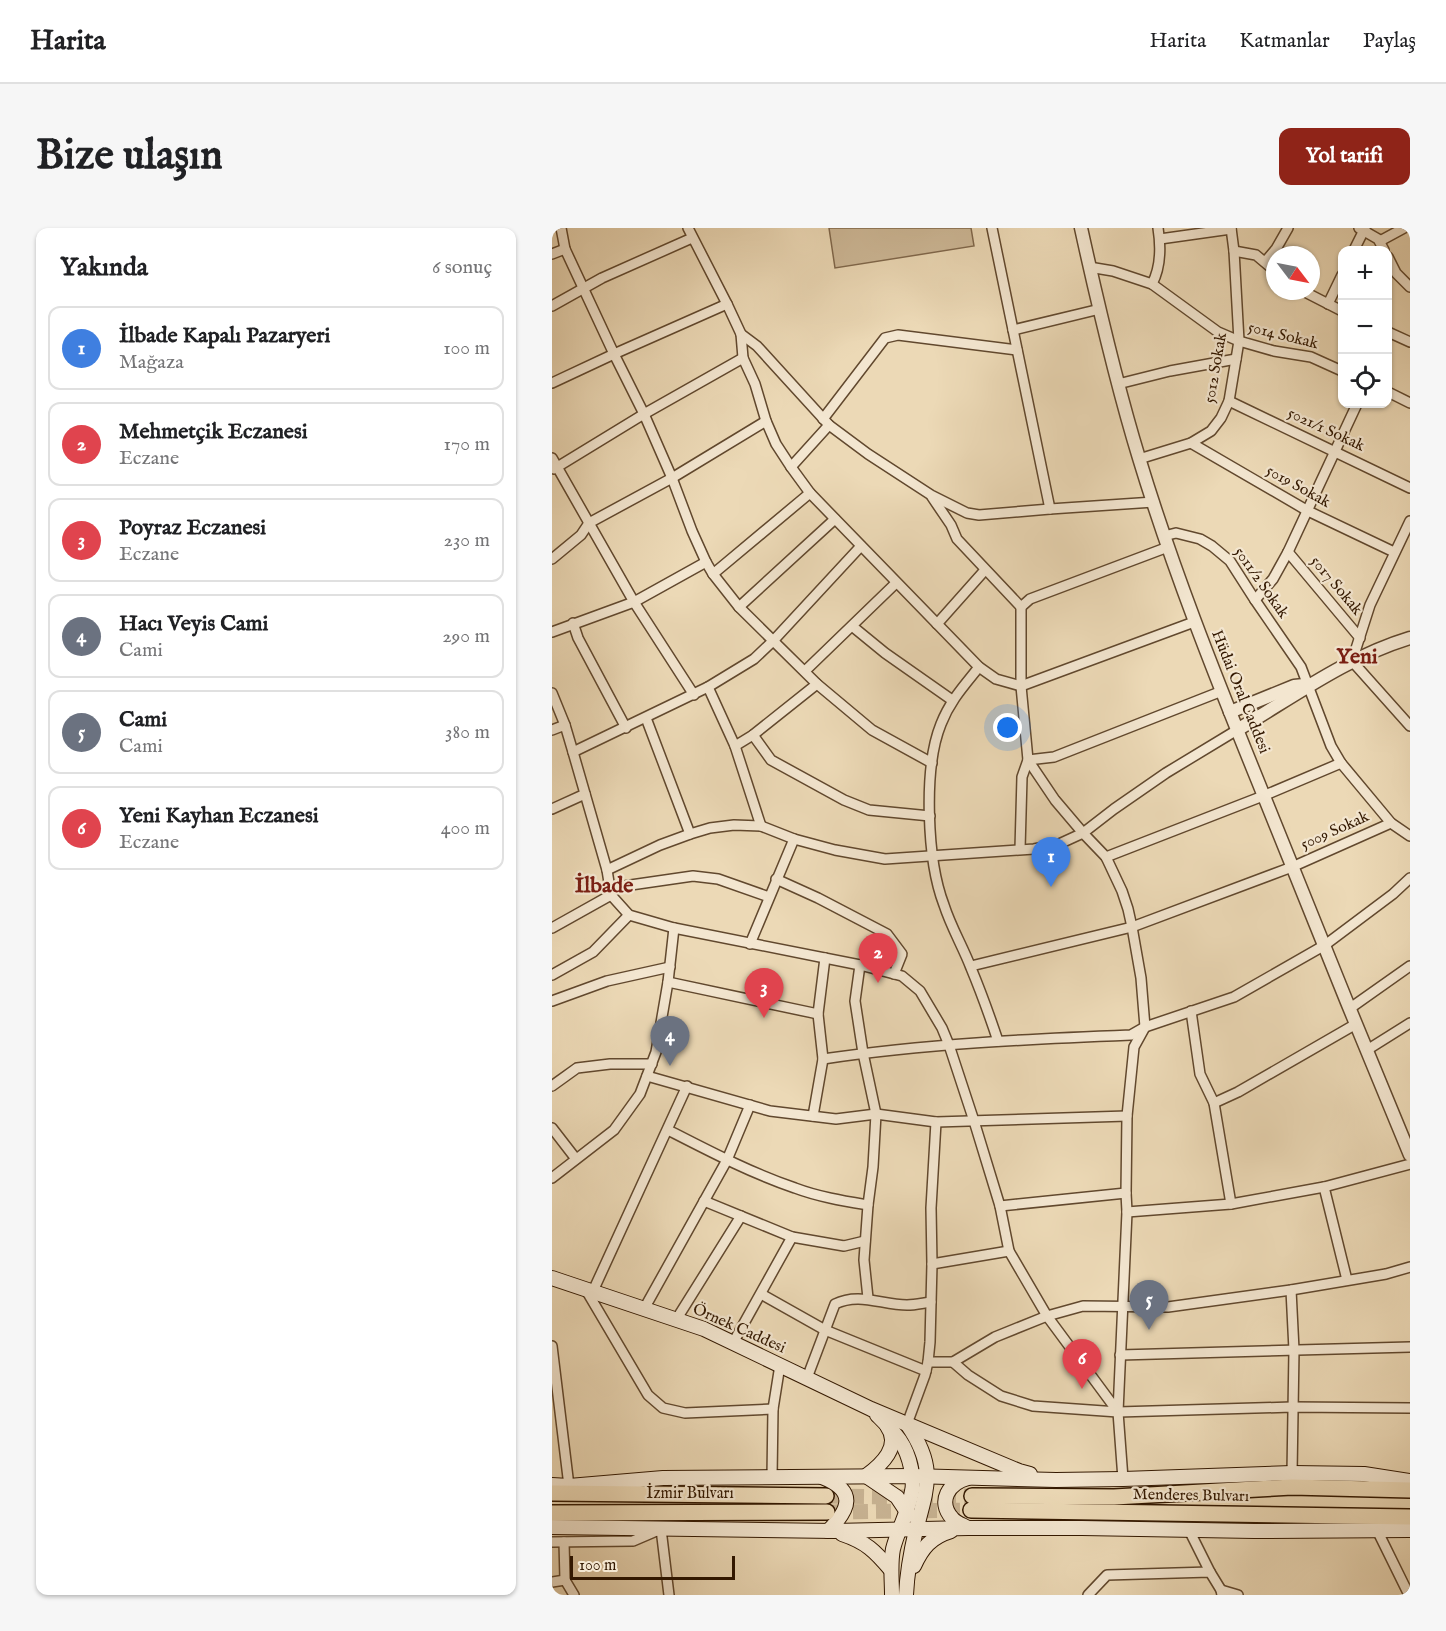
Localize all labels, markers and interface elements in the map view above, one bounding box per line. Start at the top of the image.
text: Harita [30,24,106,59]
text: Harita [1150,28,1206,55]
text: Katmanlar [1239,28,1330,55]
text: Paylaş [1363,28,1416,55]
button: Yol tarifi [1279,128,1410,185]
text: Bize ulaşın [36,130,223,183]
north arrow [1266,246,1320,300]
map controls [1338,246,1392,408]
button: + [1338,246,1392,300]
text: Yakında [60,251,148,284]
text: 6 sonuç [432,255,492,280]
button: − [1338,300,1392,354]
street label: 5014 Sokak [1246,318,1321,354]
text: İlbade Kapalı Pazaryeri [119,322,330,350]
street label: 5012 Sokak [1200,331,1232,405]
text: 1 [78,336,85,361]
text: 100 m [443,336,490,361]
text: Mağaza [119,350,184,375]
button: locate [1338,354,1392,408]
street label: 5021/1 Sokak [1284,403,1368,457]
text: Mehmetçik Eczanesi [119,418,308,446]
text: 2 [77,432,86,457]
text: 170 m [444,432,490,457]
text: Eczane [119,446,179,471]
street label: 5019 Sokak [1262,461,1334,513]
text: Poyraz Eczanesi [119,514,266,542]
text: 3 [78,528,85,553]
text: 230 m [444,528,490,553]
text: Eczane [119,542,179,567]
street label: 5011/2 Sokak [1229,543,1293,623]
street label: 5017 Sokak [1305,552,1367,620]
text: Hacı Veyis Cami [119,610,268,638]
text: 4 [77,624,86,649]
text: 290 m [442,624,490,649]
street label: Hüdai Oral Caddesi [1206,627,1274,757]
text: Cami [119,638,163,663]
district label: Yeni [1336,643,1378,671]
text: Cami [119,706,167,734]
your location [993,713,1022,742]
text: 5 [78,720,85,745]
text: 380 m [445,720,490,745]
text: Cami [119,734,163,759]
text: Yeni Kayhan Eczanesi [119,802,319,830]
street label: 5009 Sokak [1298,807,1373,855]
text: 6 [77,816,86,841]
text: 400 m [441,816,490,841]
text: Eczane [119,830,179,855]
pin: 1 [1032,838,1070,887]
district label: İlbade [575,872,633,900]
pin: 2 [858,934,898,983]
pin: 3 [744,968,784,1018]
pin: 4 [650,1016,690,1066]
pin: 5 [1130,1280,1168,1330]
street label: Örnek Caddesi [689,1299,789,1358]
pin: 6 [1062,1340,1102,1389]
street label: İzmir Bulvarı [646,1482,734,1504]
street label: Menderes Bulvarı [1133,1485,1249,1507]
scale bar [570,1553,735,1580]
text: 100 m [579,1556,616,1576]

